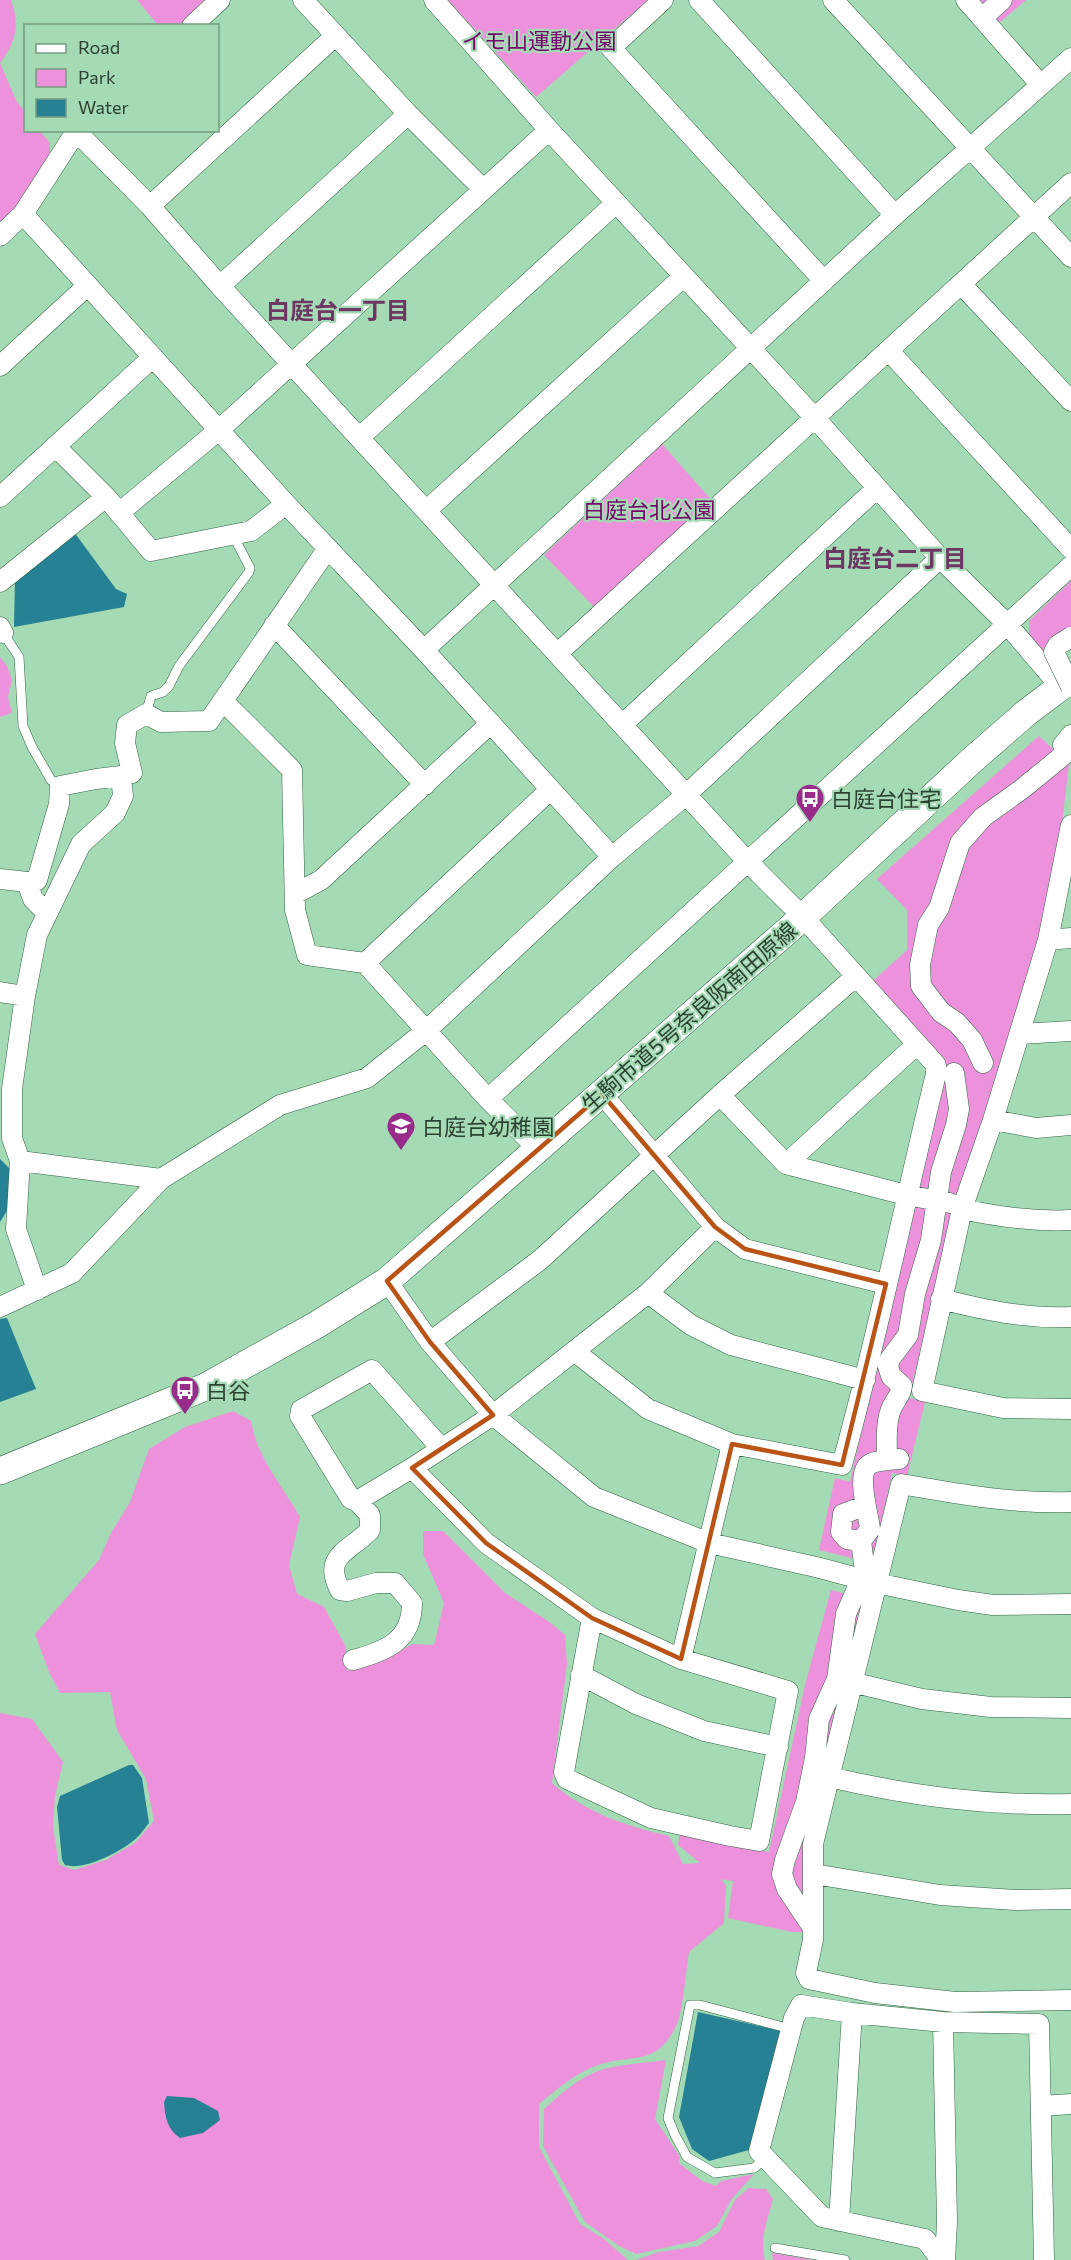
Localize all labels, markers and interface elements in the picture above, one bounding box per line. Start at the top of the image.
legend [24,24,219,132]
park label: イモ山運動公園 [462,27,616,54]
text: Road [78,36,120,58]
text: Park [78,66,116,88]
text: Water [78,96,129,118]
district label: 白庭台一丁目 [266,295,410,324]
park label: 白庭台北公園 [583,496,715,523]
district label: 白庭台二丁目 [823,543,967,572]
bus stop icon: 白庭台住宅 [794,782,826,824]
place label: 白庭台住宅 [831,785,941,812]
street label: 生駒市道5号奈良阪南田原線 [576,916,802,1118]
school or university icon: 白庭台幼稚園 [385,1110,417,1152]
place label: 白庭台幼稚園 [422,1113,554,1140]
bus stop icon: 白谷 [169,1374,201,1416]
place label: 白谷 [206,1377,250,1404]

